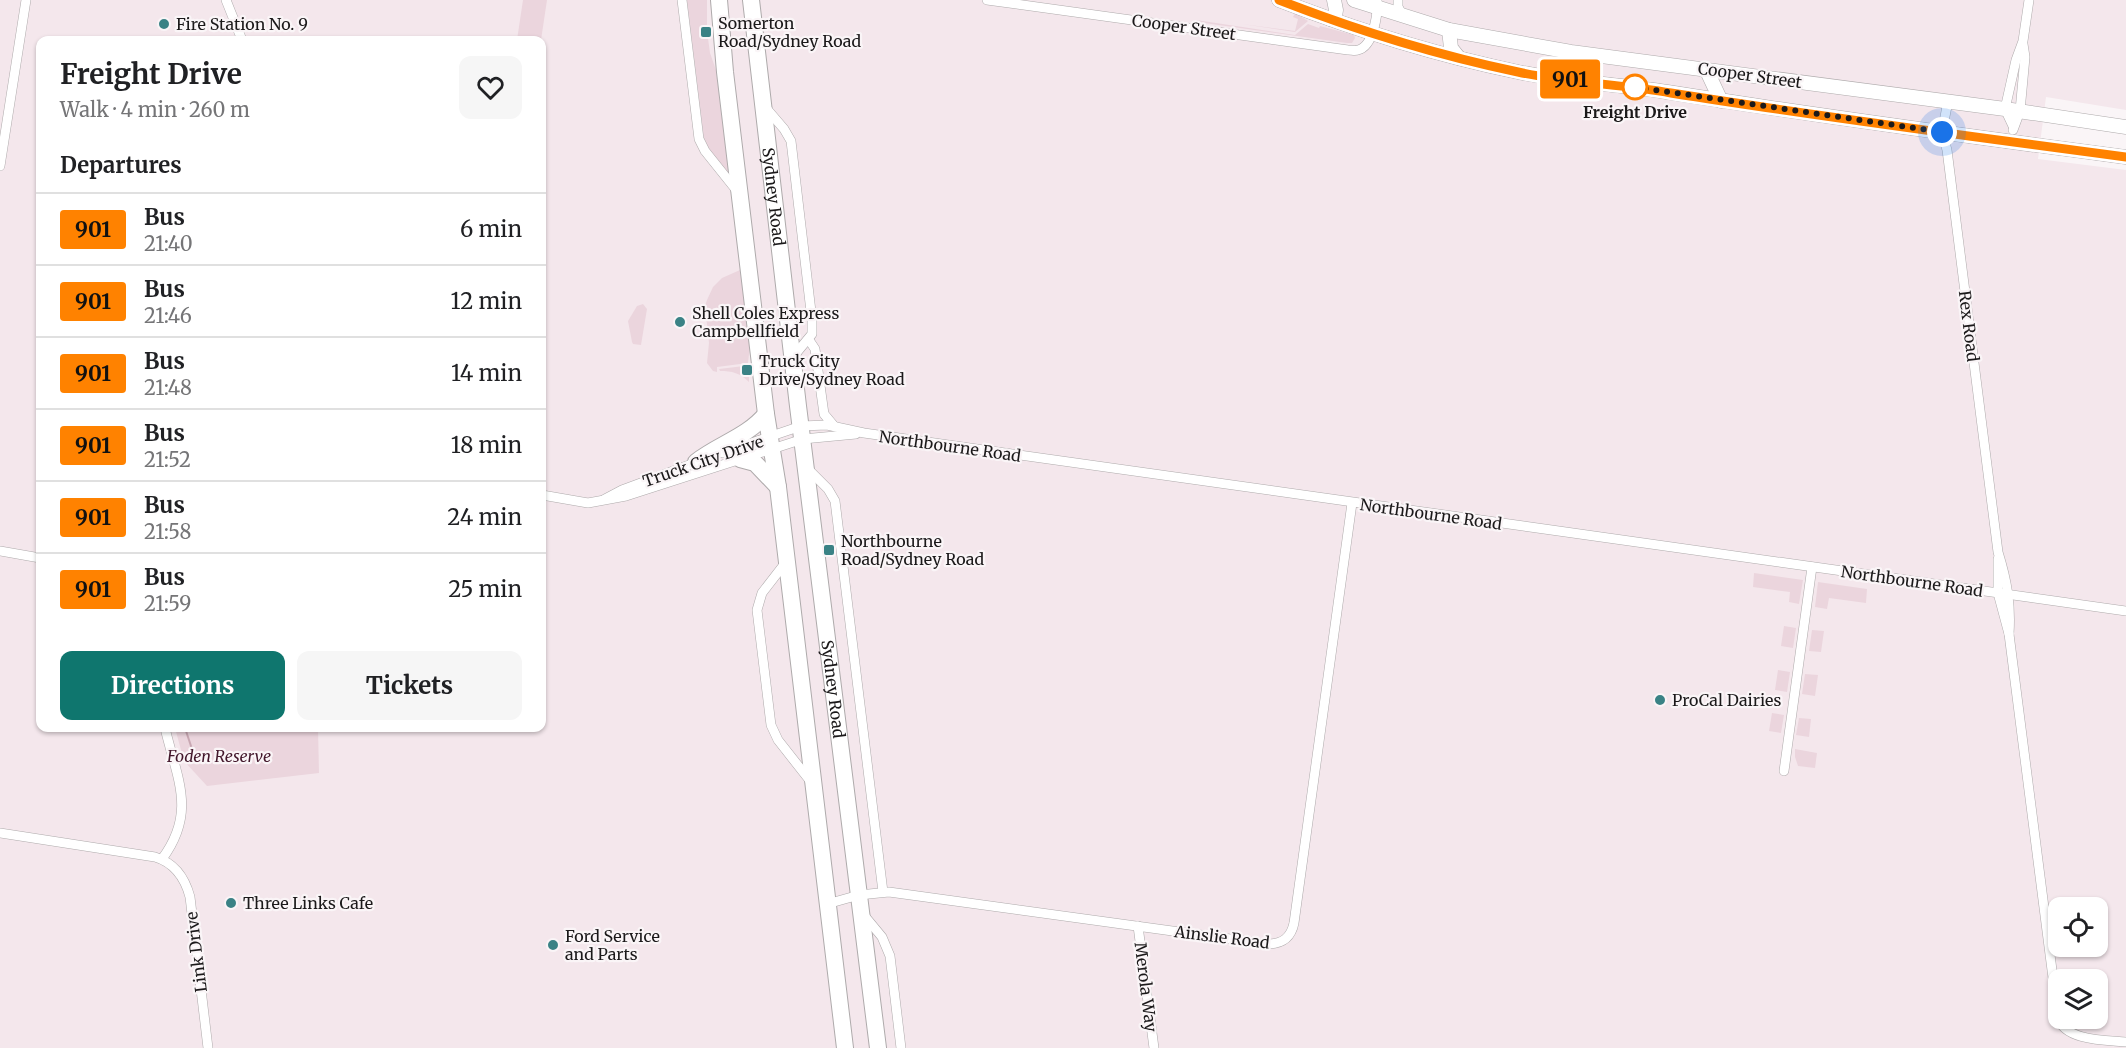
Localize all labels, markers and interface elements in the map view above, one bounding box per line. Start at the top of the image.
street label: Cooper Street [1131,10,1238,44]
place label: Somerton Road/Sydney Road [718,13,861,51]
place label: Fire Station No. 9 [176,14,308,34]
marker: Fire Station No. 9 [157,17,171,31]
marker: Somerton Road/Sydney Road [699,25,713,39]
text: Freight Drive [60,56,242,92]
button: heart [459,56,522,119]
street label: Cooper Street [1697,58,1804,92]
line badge: 901 [1536,60,1604,98]
text: 901 [1552,66,1588,93]
marker: Freight Drive [1622,74,1648,100]
text: Walk · 4 min · 260 m [60,97,250,122]
place label: Freight Drive [1583,102,1687,122]
your location [1927,117,1957,147]
street label: Sydney Road [758,146,789,247]
text: Departures [60,151,182,179]
text: Bus [144,203,185,231]
text: 6 min [460,215,522,243]
text: 901 [75,216,111,243]
text: 21:40 [144,231,193,256]
text: Bus [144,275,185,303]
text: 12 min [451,287,522,315]
text: 901 [75,288,111,315]
street label: Rex Road [1955,289,1983,363]
text: 21:46 [144,303,192,328]
place label: Shell Coles Express Campbellfield [692,303,839,341]
marker: Shell Coles Express Campbellfield [673,315,687,329]
text: Bus [144,347,185,375]
place label: Truck City Drive/Sydney Road [759,351,905,389]
text: 14 min [451,359,522,387]
text: 901 [75,360,111,387]
marker: Truck City Drive/Sydney Road [740,363,754,377]
text: 21:48 [144,375,192,400]
text: Bus [144,419,185,447]
street label: Northbourne Road [878,426,1023,466]
text: 18 min [451,431,522,459]
street label: Truck City Drive [640,431,766,491]
text: 901 [75,432,111,459]
text: 21:52 [144,447,191,472]
text: Bus [144,491,185,519]
street label: Northbourne Road [1359,494,1504,534]
text: 24 min [447,503,522,531]
text: 901 [75,504,111,531]
text: 21:58 [144,519,191,544]
place label: Northbourne Road/Sydney Road [841,531,984,569]
marker: Northbourne Road/Sydney Road [822,543,836,557]
street label: Northbourne Road [1840,561,1985,601]
text: Bus [144,563,185,591]
text: 25 min [448,575,522,603]
text: 901 [75,576,111,603]
text: 21:59 [144,591,191,616]
street label: Sydney Road [817,639,849,740]
button: Directions [60,651,285,720]
button: Tickets [297,651,522,720]
place label: ProCal Dairies [1672,690,1782,710]
marker: ProCal Dairies [1653,693,1667,707]
park label: Foden Reserve [166,746,271,766]
place label: Three Links Cafe [243,893,373,913]
marker: Three Links Cafe [224,896,238,910]
map controls [2048,897,2108,1029]
button: locate [2048,897,2108,957]
street label: Link Drive [181,911,211,993]
street label: Ainslie Road [1172,921,1271,953]
place label: Ford Service and Parts [565,926,660,964]
marker: Ford Service and Parts [546,938,560,952]
street label: Merola Way [1131,941,1162,1034]
button: layers [2048,969,2108,1029]

